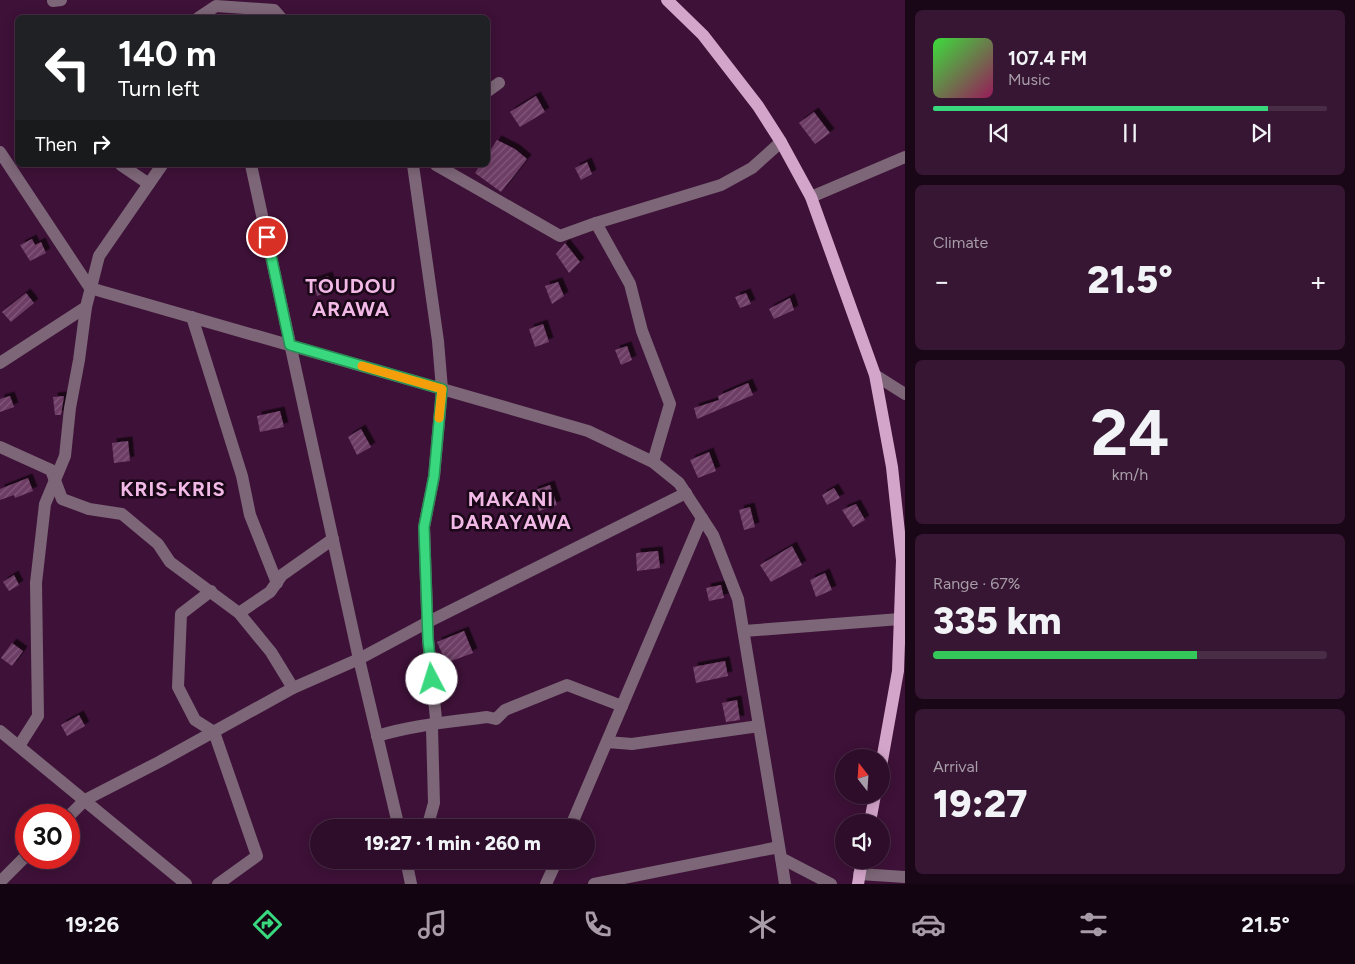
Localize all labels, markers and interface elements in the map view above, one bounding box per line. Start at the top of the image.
text: 140 m [118,33,216,75]
icon: left [35,35,100,100]
text: 107.4 FM [1008,47,1087,70]
text: Music [1008,70,1050,89]
text: Turn left [118,75,200,102]
icon: previous [985,119,1013,147]
icon: pause [1116,119,1144,147]
icon: next [1247,119,1275,147]
icon: right [87,130,115,158]
text: Then [35,133,77,156]
pin [246,216,288,258]
icon: arrive [253,223,281,251]
text: Climate [933,233,988,252]
text: 21.5° [1087,257,1173,303]
text: − [933,264,950,298]
text: + [1310,264,1327,298]
district label: TOUDOU ARAWA [305,274,397,321]
text: 24 [1091,393,1169,471]
text: km/h [1112,465,1148,484]
district label: KRIS-KRIS [120,477,226,501]
district label: MAKANI DARAYAWA [450,487,572,534]
text: Range · 67% [933,574,1020,593]
text: 335 km [933,598,1062,644]
position arrow [405,652,457,704]
north arrow [835,749,890,804]
map controls [835,749,890,869]
text: Arrival [933,757,978,776]
text: 19:27 [933,781,1028,827]
speed limit sign: 30 [15,804,80,869]
button: sound [835,814,890,869]
text: 19:27 · 1 min · 260 m [364,832,541,855]
icon: directions [250,907,285,942]
icon: music [415,907,450,942]
icon: phone [580,907,615,942]
icon: climate [745,907,780,942]
icon: car [911,907,946,942]
icon: filters [1076,907,1111,942]
text: 19:26 [65,911,119,938]
text: 21.5° [1241,911,1290,938]

